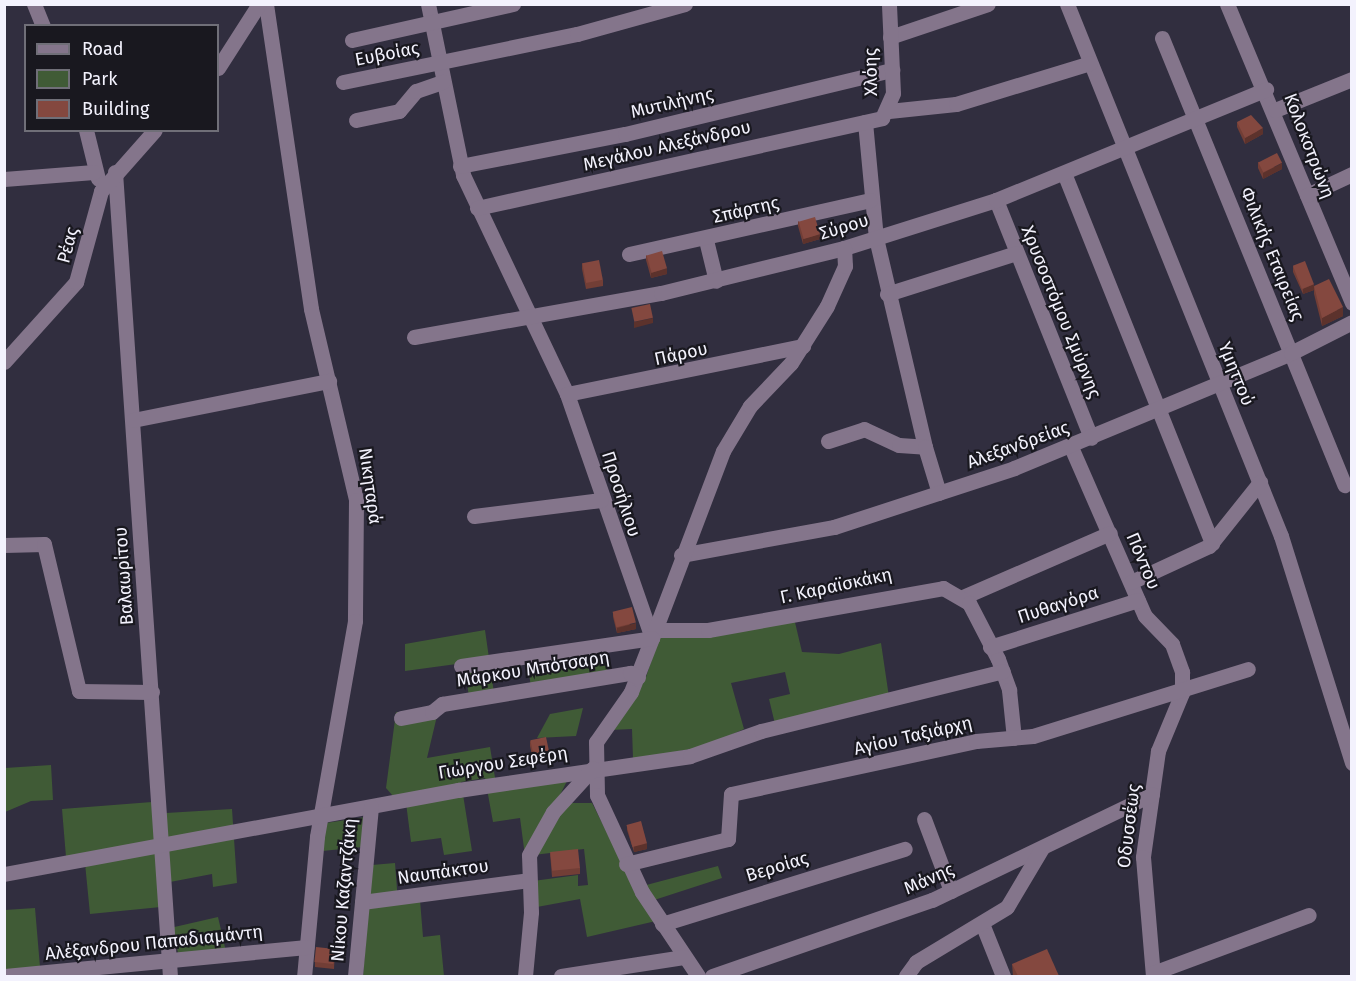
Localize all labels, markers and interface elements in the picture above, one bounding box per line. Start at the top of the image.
legend [24,24,219,132]
street label: Ευβοίας [353,37,421,71]
text: Road [82,38,124,60]
street label: Χλόης [860,48,882,96]
text: Park [82,68,117,90]
street label: Μυτιλήνης [629,83,715,123]
street label: Κολοκοτρώνη [1279,90,1339,202]
text: Building [82,98,149,120]
street label: Μεγάλου Αλεξάνδρου [581,116,753,176]
street label: Φιλικής Εταιρείας [1235,184,1309,324]
street label: Σπάρτης [711,192,781,228]
street label: Σύρου [817,209,871,245]
street label: Χρυσοστόμου Σμύρνης [1016,222,1106,402]
street label: Ρέας [53,225,83,265]
street label: Πάρου [652,338,710,370]
street label: Υμηττού [1213,339,1259,409]
street label: Αλεξανδρείας [964,417,1072,473]
street label: Νικηταρά [354,446,386,526]
street label: Προσήλιου [597,448,645,540]
street label: Βαλαωρίτου [110,526,138,626]
street label: Πόντου [1121,529,1165,593]
street label: Γ. Καραϊσκάκη [778,564,894,608]
street label: Πυθαγόρα [1015,582,1101,628]
street label: Μάρκου Μπότσαρη [455,646,611,692]
street label: Αγίου Ταξιάρχη [852,712,974,760]
street label: Γιώργου Σεφέρη [437,742,569,784]
street label: Οδυσσέως [1113,783,1145,869]
street label: Νίκου Καζαντζάκη [327,817,361,963]
street label: Βεροίας [743,847,811,887]
street label: Ναυπάκτου [396,855,490,889]
street label: Μάνης [901,858,957,900]
street label: Αλέξανδρου Παπαδιαμάντη [44,921,264,965]

